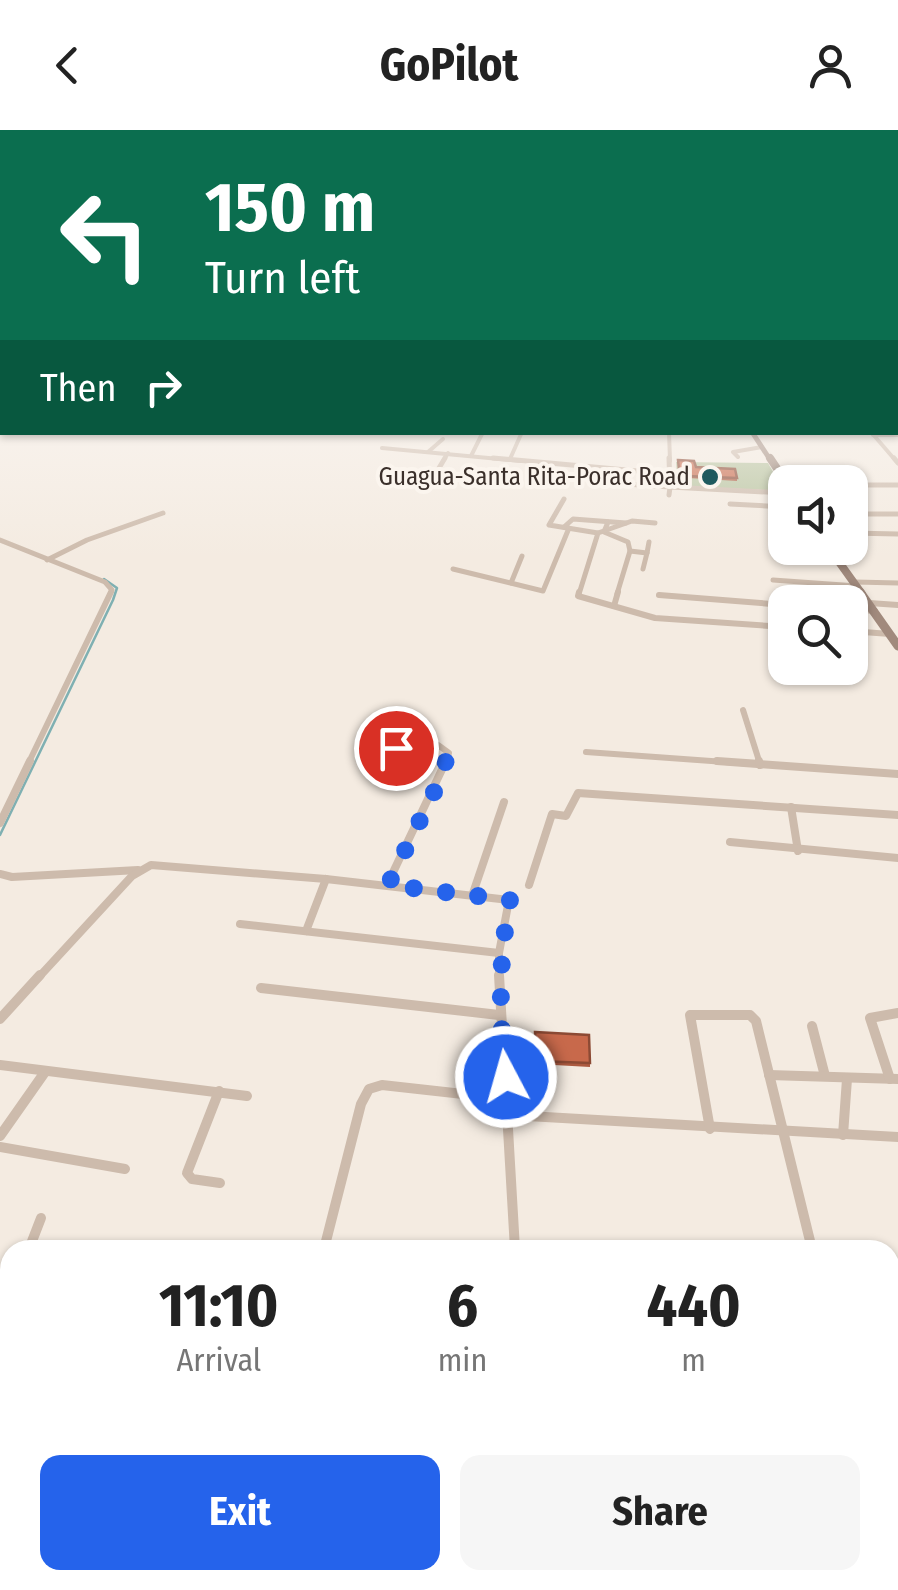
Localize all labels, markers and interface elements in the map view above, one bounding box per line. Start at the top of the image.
icon: back [40,38,95,93]
text: GoPilot [380,38,518,92]
icon: person [803,38,858,93]
text: 150 m [205,166,375,250]
icon: left [40,170,170,300]
text: Turn left [205,251,360,305]
icon: right [136,360,191,415]
text: Then [40,365,116,411]
place label: Guagua-Santa Rita-Porac Road [379,462,690,492]
map controls [768,465,868,685]
button: sound [768,465,868,565]
marker: Guagua-Santa Rita-Porac Road [699,466,721,488]
button: search [768,585,868,685]
pin [354,706,439,791]
icon: arrive [369,721,424,776]
position arrow [454,1025,558,1129]
text: 11:10 [159,1270,279,1342]
text: 6 [447,1270,478,1342]
text: 440 [646,1270,741,1342]
text: Arrival [176,1341,261,1379]
text: min [438,1341,487,1379]
text: m [681,1341,706,1379]
button: Exit [40,1455,440,1570]
button: Share [460,1455,860,1570]

